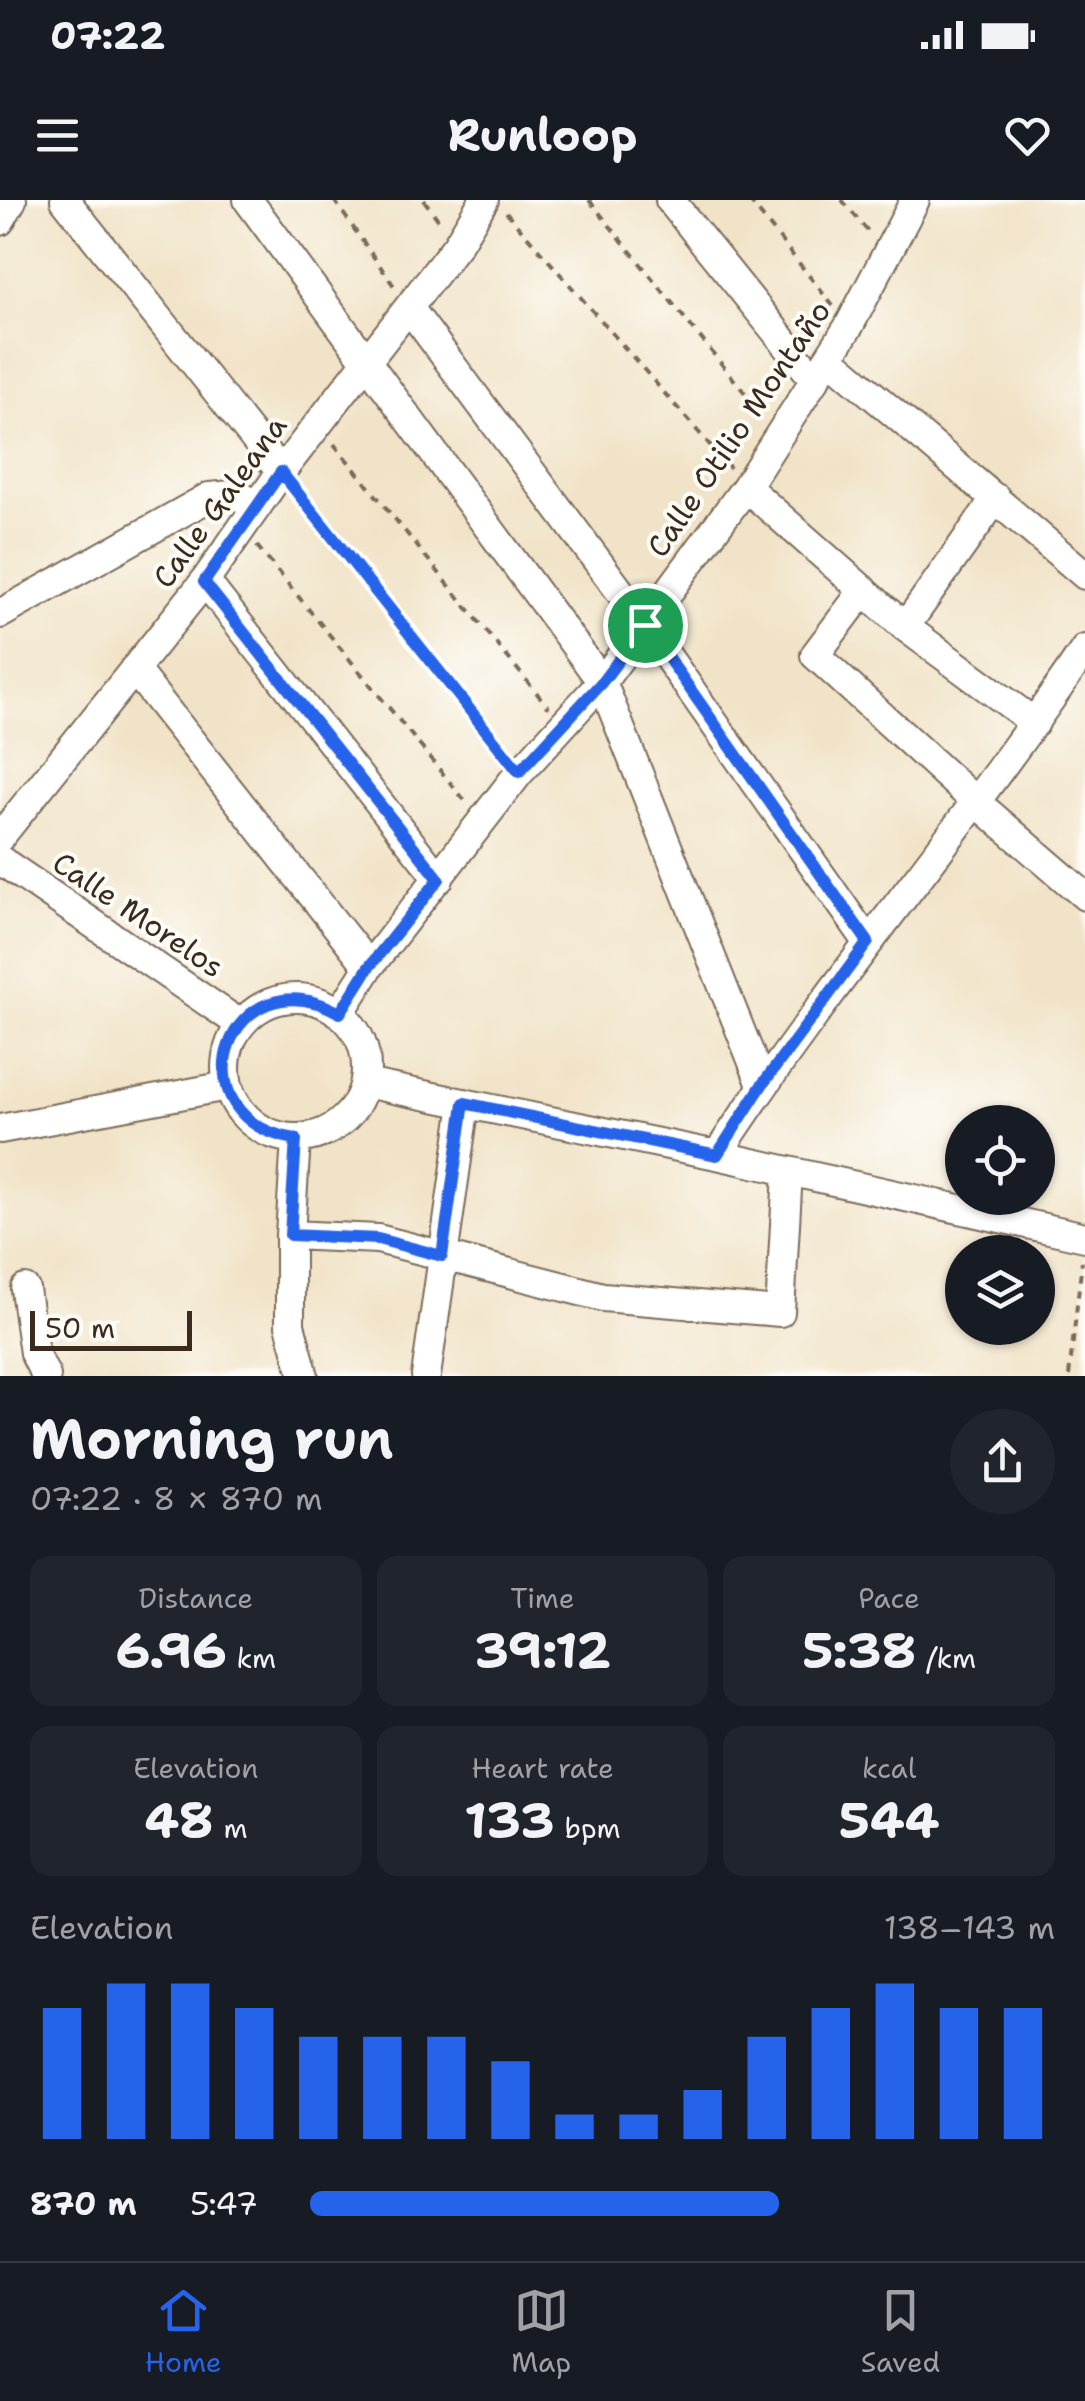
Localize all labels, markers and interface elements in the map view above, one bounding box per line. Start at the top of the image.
text: 07:22 [50,10,165,61]
text: Runloop [447,105,638,165]
icon: menu [30,108,85,163]
icon: heart [1000,108,1055,163]
street label: Calle Otilio Montaño [637,292,840,565]
street label: Calle Galeana [143,407,296,596]
pin [603,583,688,668]
icon: arrive [618,598,673,653]
street label: Calle Morelos [45,842,232,987]
map controls [945,1105,1055,1345]
button: locate [945,1105,1055,1215]
button: layers [945,1235,1055,1345]
scale bar [30,1306,192,1350]
text: 50 m [45,1309,115,1347]
text: Morning run [30,1402,394,1476]
button: share [950,1409,1055,1514]
text: 07:22 · 8 × 870 m [30,1477,323,1520]
text: Distance [138,1579,253,1617]
text: Time [510,1579,575,1617]
text: Pace [858,1579,920,1617]
text: 6.96 [115,1617,227,1684]
text: 39:12 [474,1617,611,1684]
text: 5:38 [802,1617,917,1684]
text: km [227,1639,276,1677]
text: /km [917,1639,976,1677]
text: Elevation [133,1749,258,1787]
text: Heart rate [471,1749,614,1787]
text: kcal [862,1749,916,1787]
text: 48 [144,1787,214,1854]
text: 133 [464,1787,555,1854]
text: 544 [839,1787,940,1854]
text: m [214,1809,248,1847]
text: bpm [555,1809,621,1847]
text: Elevation [30,1906,173,1949]
text: 138–143 m [884,1906,1055,1949]
text: 870 m [30,2182,137,2225]
text: 5:47 [190,2182,258,2225]
tab: Home [145,2283,222,2381]
tab: Map [511,2283,571,2381]
tab: Saved [861,2283,940,2381]

